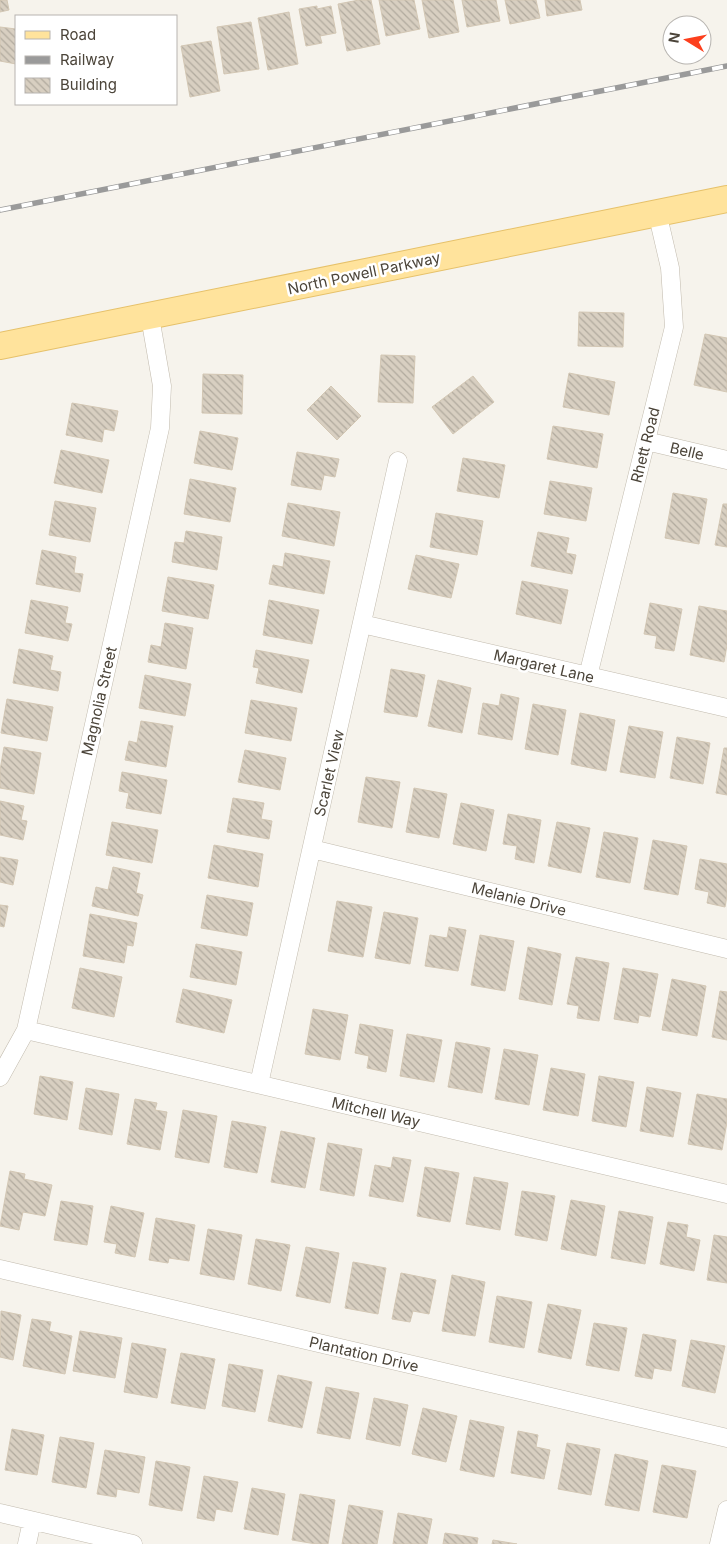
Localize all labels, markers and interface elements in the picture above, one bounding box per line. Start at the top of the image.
legend [15,15,178,105]
north arrow [662,15,712,65]
text: Road [60,25,96,44]
text: N [664,31,683,44]
text: Railway [60,50,115,69]
text: Building [60,75,117,94]
street label: North Powell Parkway [286,247,443,298]
street label: Rhett Road [626,405,664,485]
street label: Belle [668,438,706,464]
street label: Magnolia Street [77,645,121,757]
street label: Margaret Lane [492,645,596,687]
street label: Scarlet View [310,728,348,818]
street label: Melanie Drive [470,878,568,920]
street label: Mitchell Way [330,1093,423,1132]
street label: Plantation Drive [307,1332,421,1376]

